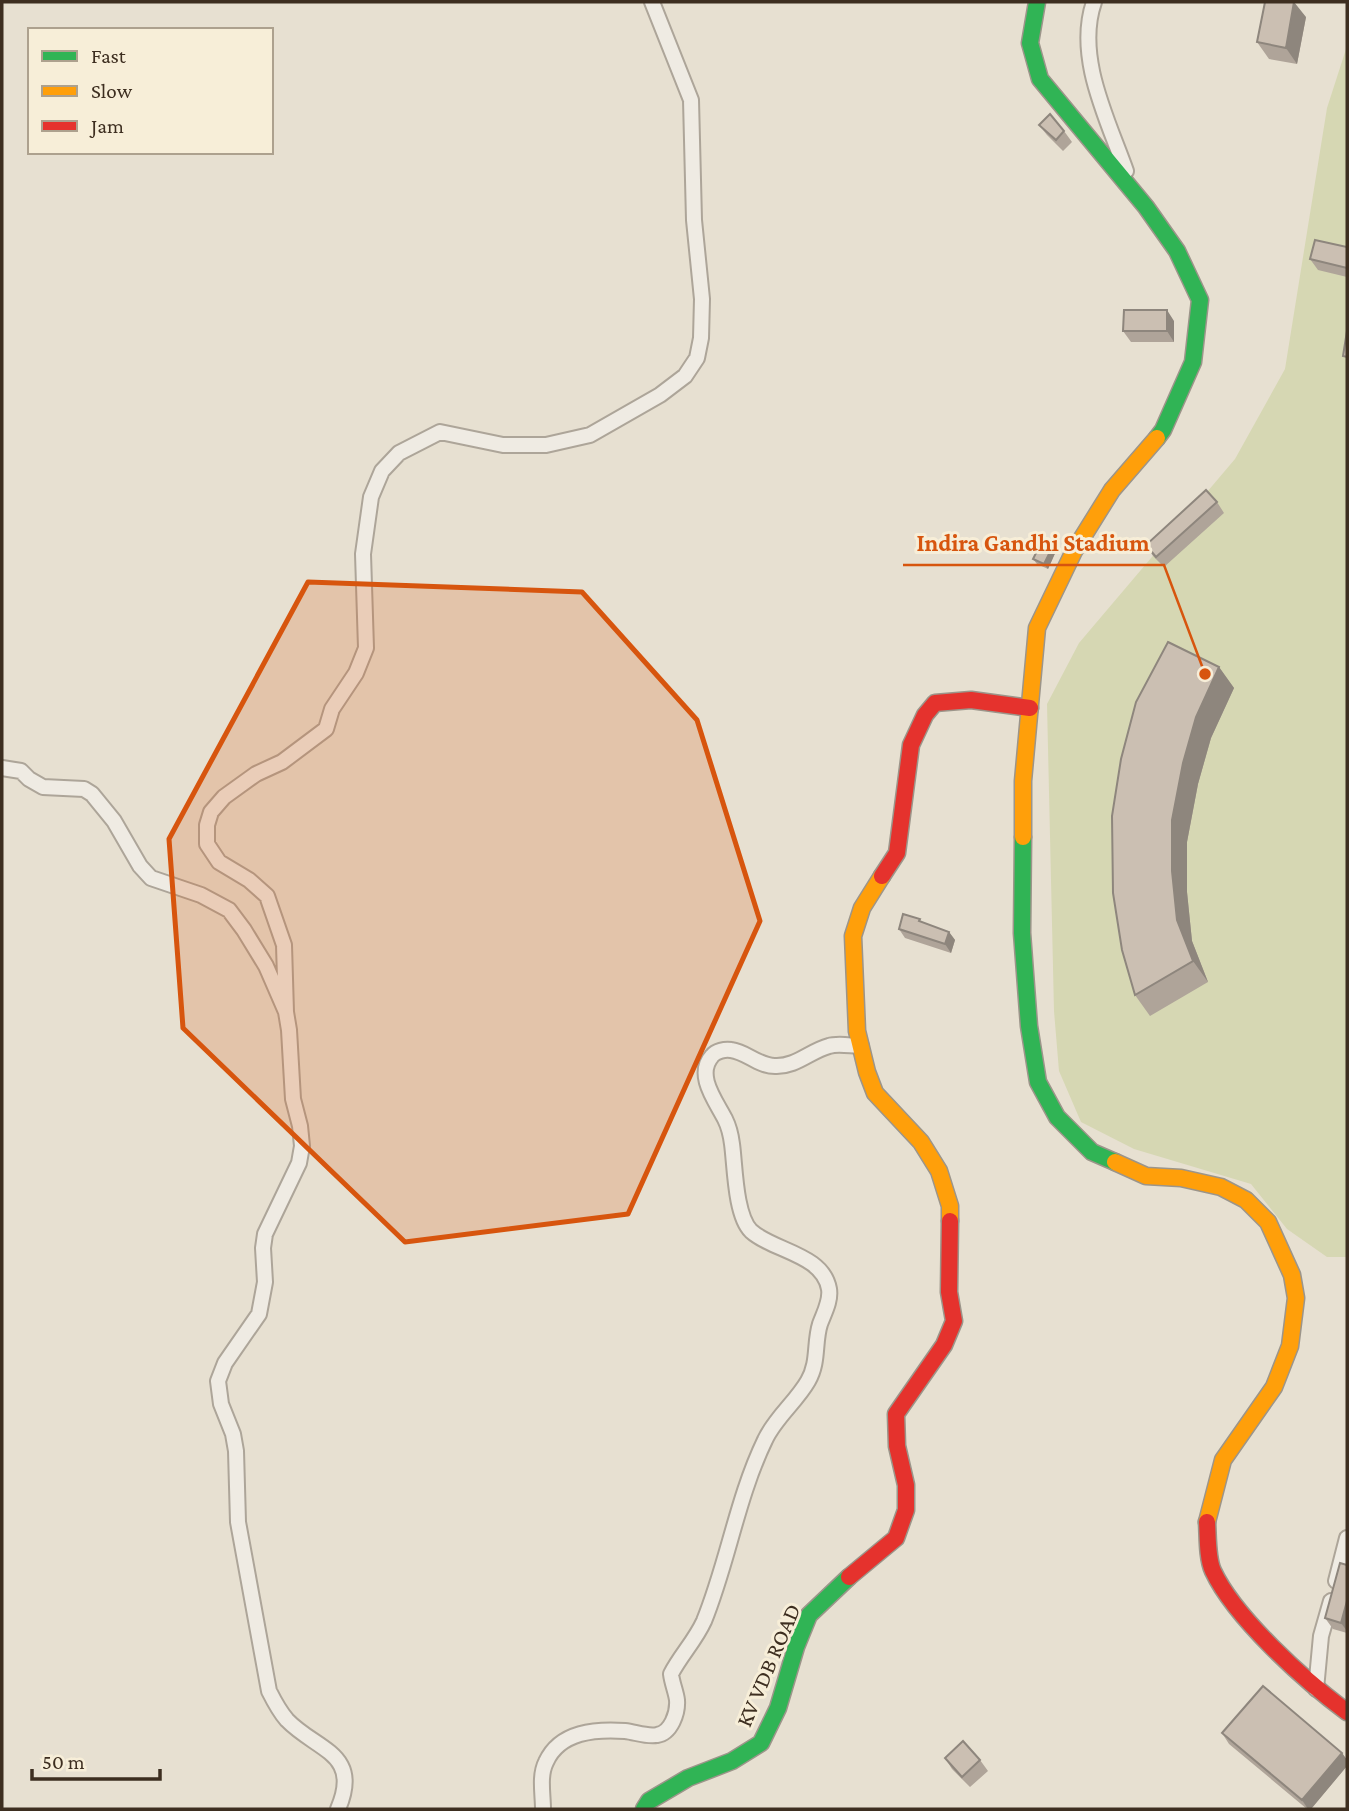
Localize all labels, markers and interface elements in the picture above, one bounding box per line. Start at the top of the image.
legend [28,28,273,154]
text: Fast [91,44,127,68]
text: Slow [91,79,133,103]
text: Jam [89,114,124,138]
callout: Indira Gandhi Stadium [903,520,1164,565]
text: Indira Gandhi Stadium [916,529,1150,556]
street label: KV VDB ROAD [730,1600,806,1730]
scale bar [32,1738,159,1782]
text: 50 m [42,1750,85,1774]

